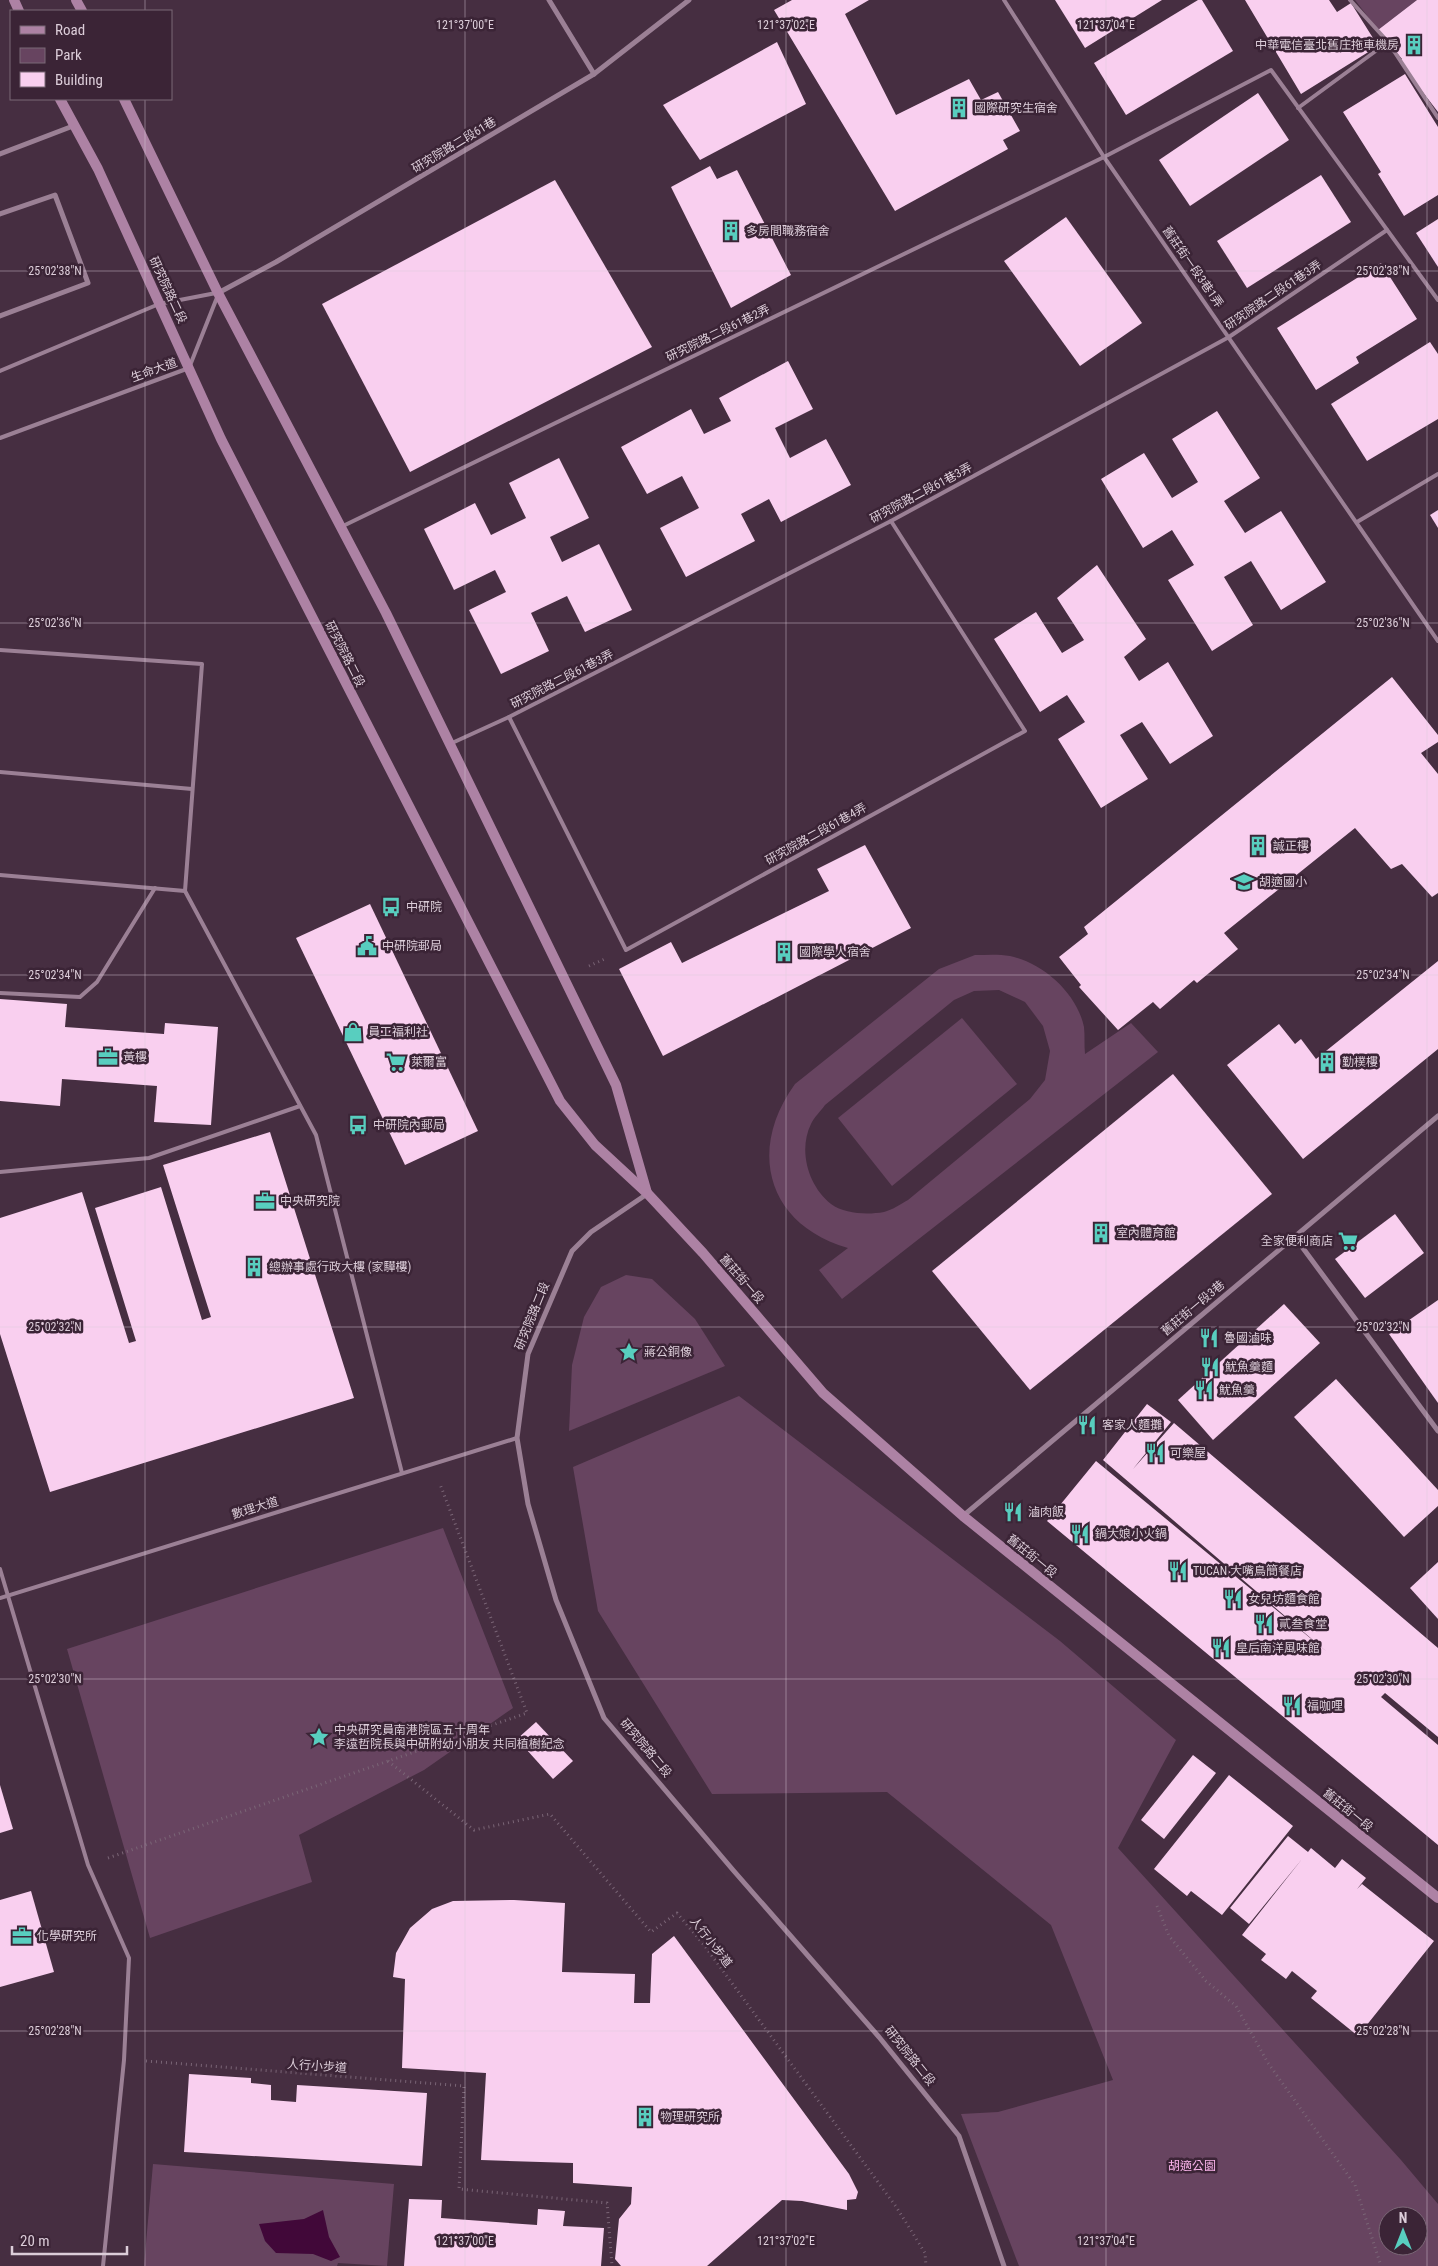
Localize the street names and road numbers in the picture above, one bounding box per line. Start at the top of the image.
street label: 研究院路二段61巷 [409,114,499,176]
street label: 舊莊街一段3巷1弄 [1160,224,1226,310]
street label: 研究院路二段 [146,254,190,326]
street label: 研究院路二段61巷3弄 [1222,257,1324,333]
street label: 研究院路二段61巷2弄 [664,302,772,364]
street label: 生命大道 [129,355,179,385]
street label: 研究院路二段61巷3弄 [867,460,975,526]
street label: 研究院路二段 [322,619,368,689]
street label: 研究院路二段61巷3弄 [508,647,616,711]
street label: 研究院路二段61巷4弄 [763,800,869,868]
street label: 舊莊街一段 [717,1252,767,1306]
street label: 舊莊街一段3巷 [1159,1278,1227,1338]
street label: 研究院路二段 [512,1280,552,1352]
street label: 數理大道 [230,1494,280,1522]
street label: 舊莊街一段 [1004,1532,1060,1580]
street label: 研究院路二段 [617,1716,675,1780]
street label: 舊莊街一段 [1320,1786,1376,1834]
street label: 人行小步道 [687,1914,735,1970]
street label: 研究院路二段 [882,2024,938,2088]
street label: 人行小步道 [287,2057,347,2075]

